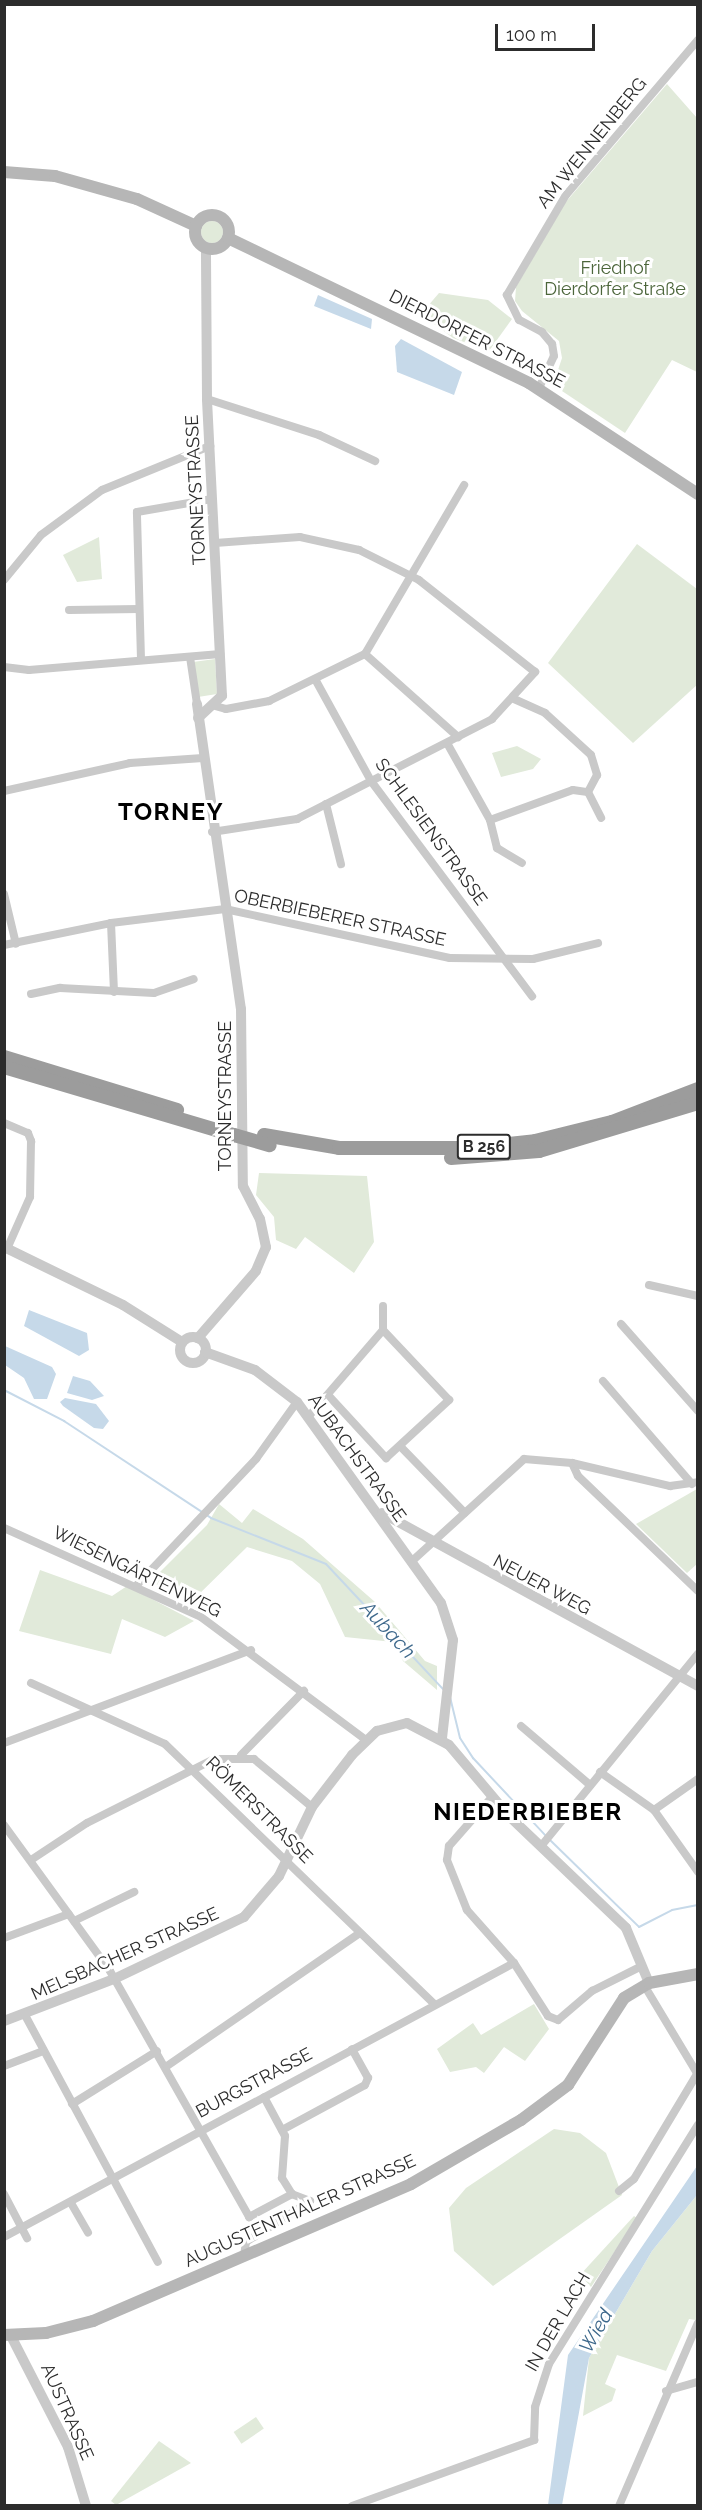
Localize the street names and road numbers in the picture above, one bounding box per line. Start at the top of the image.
street label: AM WENNENBERG [532,73,652,213]
street label: DIERDORFER STRASSE [385,285,569,393]
street label: TORNEYSTRASSE [181,414,211,566]
street label: SCHLESIENSTRASSE [370,754,492,910]
street label: OBERBIEBERER STRASSE [232,885,448,951]
street label: TORNEYSTRASSE [214,1021,236,1171]
road number: B 256 [456,1134,512,1160]
street label: AUBACHSTRASSE [303,1390,411,1526]
street label: WIESENGÄRTENWEG [49,1522,225,1622]
street label: NEUER WEG [489,1550,595,1620]
street label: RÖMERSTRASSE [201,1752,317,1868]
street label: MELSBACHER STRASSE [28,1903,222,2005]
street label: BURGSTRASSE [192,2043,316,2123]
street label: AUGUSTENTHALER STRASSE [181,2150,419,2272]
street label: IN DER LACH [521,2269,595,2375]
street label: AUSTRASSE [36,2360,98,2464]

